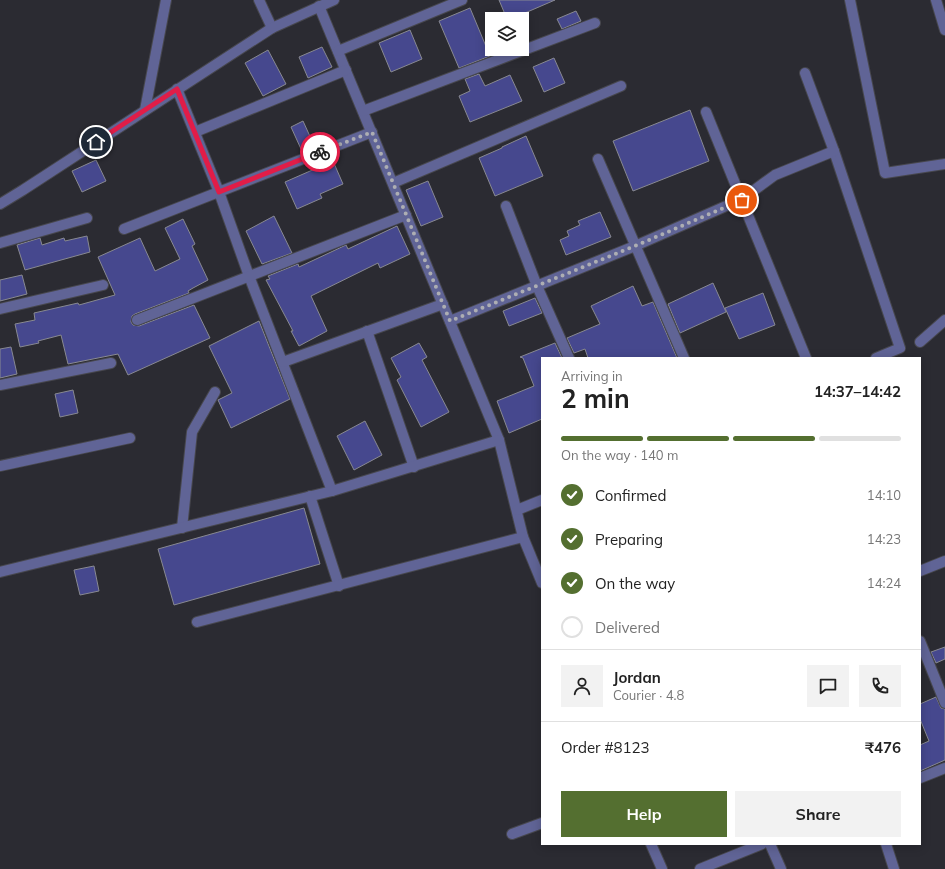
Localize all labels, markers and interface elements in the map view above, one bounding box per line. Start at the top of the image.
map controls [485,12,529,56]
button: layers [485,12,529,56]
pin [79,125,113,159]
icon: home [85,131,107,153]
courier [300,132,340,172]
icon: bike [309,141,331,163]
pin [725,183,759,217]
icon: bag [731,189,753,211]
text: Arriving in [561,368,623,384]
text: 2 min [561,382,630,415]
text: 14:37–14:42 [814,382,901,401]
text: On the way · 140 m [561,447,678,463]
icon: check [561,484,583,506]
text: Confirmed [595,486,666,505]
text: 14:10 [867,487,901,503]
icon: check [561,528,583,550]
text: Preparing [595,530,663,549]
text: 14:23 [867,531,901,547]
icon: check [561,572,583,594]
text: On the way [595,574,675,593]
text: 14:24 [867,575,901,591]
text: Delivered [595,618,660,637]
button: person [561,665,603,707]
button: chat [807,665,849,707]
button: phone [859,665,901,707]
text: Jordan [613,668,661,687]
text: Courier · 4.8 [613,687,684,703]
text: Order #8123 [561,738,649,757]
text: ₹476 [865,738,901,757]
button: Help [561,791,727,837]
button: Share [735,791,901,837]

